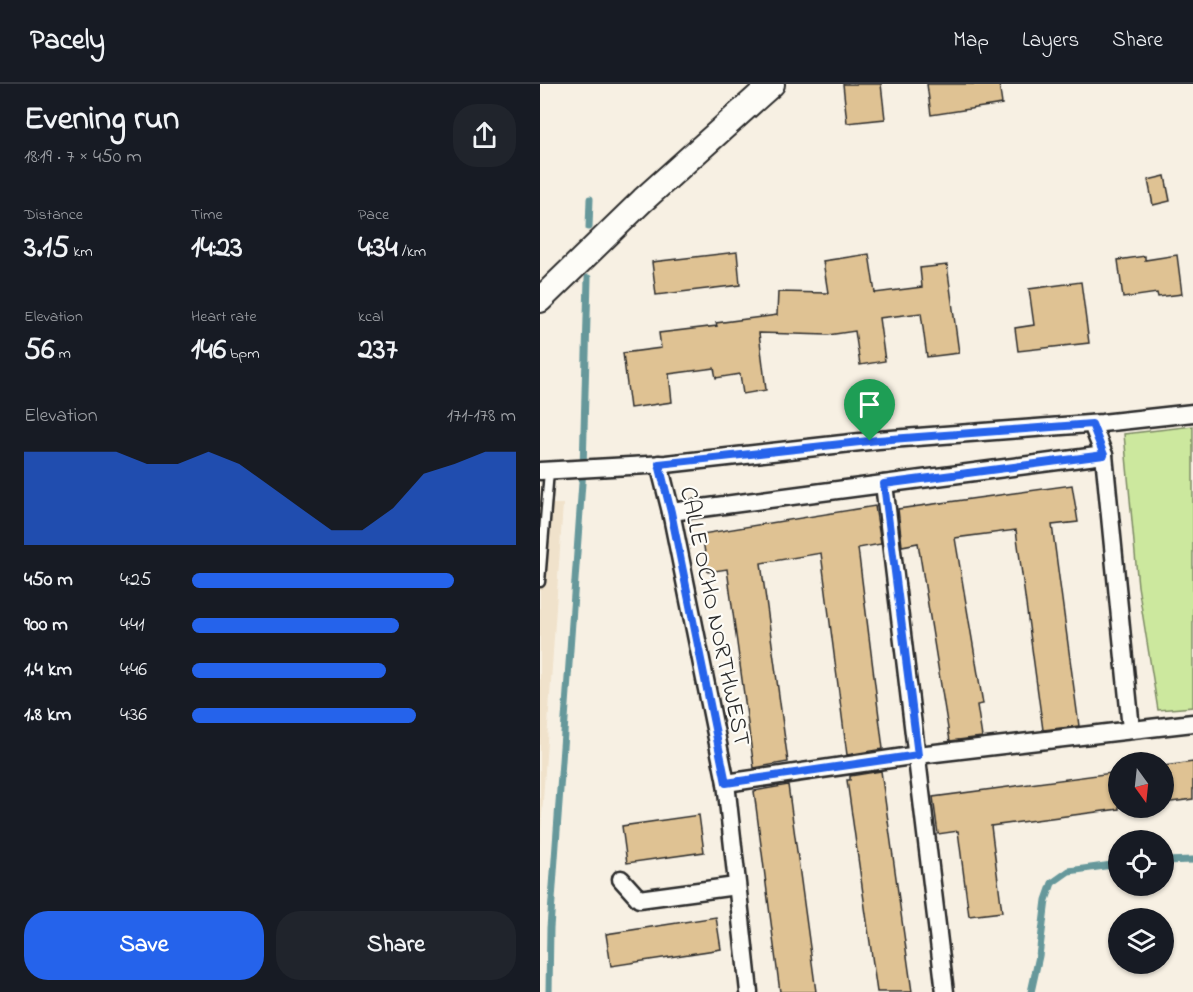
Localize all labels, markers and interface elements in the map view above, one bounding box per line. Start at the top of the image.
text: Pacely [30,21,105,62]
text: Map [953,26,989,56]
text: Layers [1022,26,1079,56]
text: Share [1112,26,1163,56]
text: Evening run [24,96,179,144]
button: share [453,104,516,167]
text: 18:19 · 7 × 450 m [24,143,142,172]
text: Distance [24,203,83,227]
text: Time [191,203,223,227]
text: Pace [358,203,389,227]
text: 3.15 [24,227,69,271]
text: 14:23 [191,227,243,271]
text: 4:34 [358,227,398,271]
text: km [69,240,93,264]
text: /km [398,240,426,264]
text: Elevation [24,305,83,329]
text: Heart rate [191,305,257,329]
text: kcal [358,305,383,329]
text: 56 [24,329,54,373]
text: 146 [191,329,226,373]
text: 237 [358,329,398,373]
text: m [54,342,71,366]
text: bpm [226,342,260,366]
pin [844,379,895,441]
icon: arrive [853,388,886,421]
text: Elevation [24,402,98,431]
text: 171–178 m [447,402,516,431]
street label: CALLE OCHO NORTHWEST [669,483,758,750]
text: 450 m [24,566,73,595]
text: 4:25 [120,566,151,595]
text: 900 m [24,611,68,640]
text: 4:41 [120,611,145,640]
text: 1.4 km [24,656,72,685]
text: 4:46 [120,656,147,685]
text: 1.8 km [24,701,71,730]
text: 4:36 [120,701,147,730]
north arrow [1108,752,1174,818]
map controls [1108,752,1174,974]
button: locate [1108,830,1174,896]
button: layers [1108,908,1174,974]
button: Save [24,911,264,980]
button: Share [276,911,516,980]

